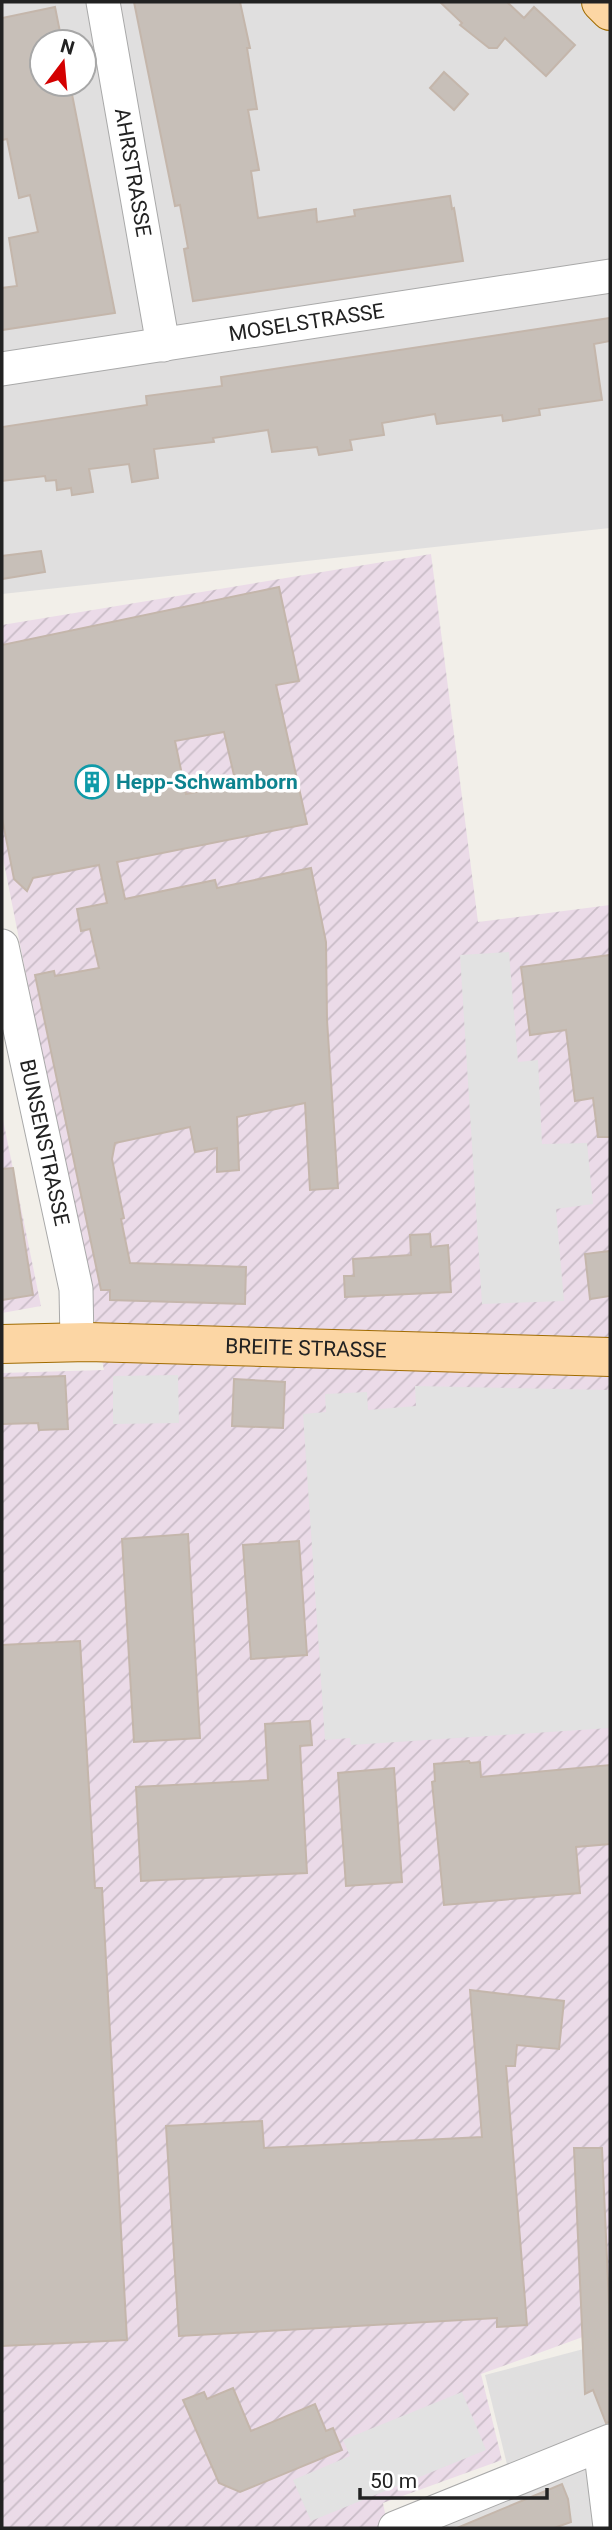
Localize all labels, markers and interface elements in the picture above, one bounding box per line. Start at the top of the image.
north arrow [28,28,98,98]
text: N [58,34,77,60]
street label: AHRSTRASSE [110,106,156,239]
street label: MOSELSTRASSE [227,299,386,346]
building icon: Hepp-Schwamborn [73,763,111,801]
place label: Hepp-Schwamborn [116,770,298,794]
street label: BUNSENSTRASSE [15,1057,74,1228]
street label: BREITE STRASSE [225,1334,387,1363]
scale bar [360,2456,547,2500]
text: 50 m [370,2469,417,2493]

